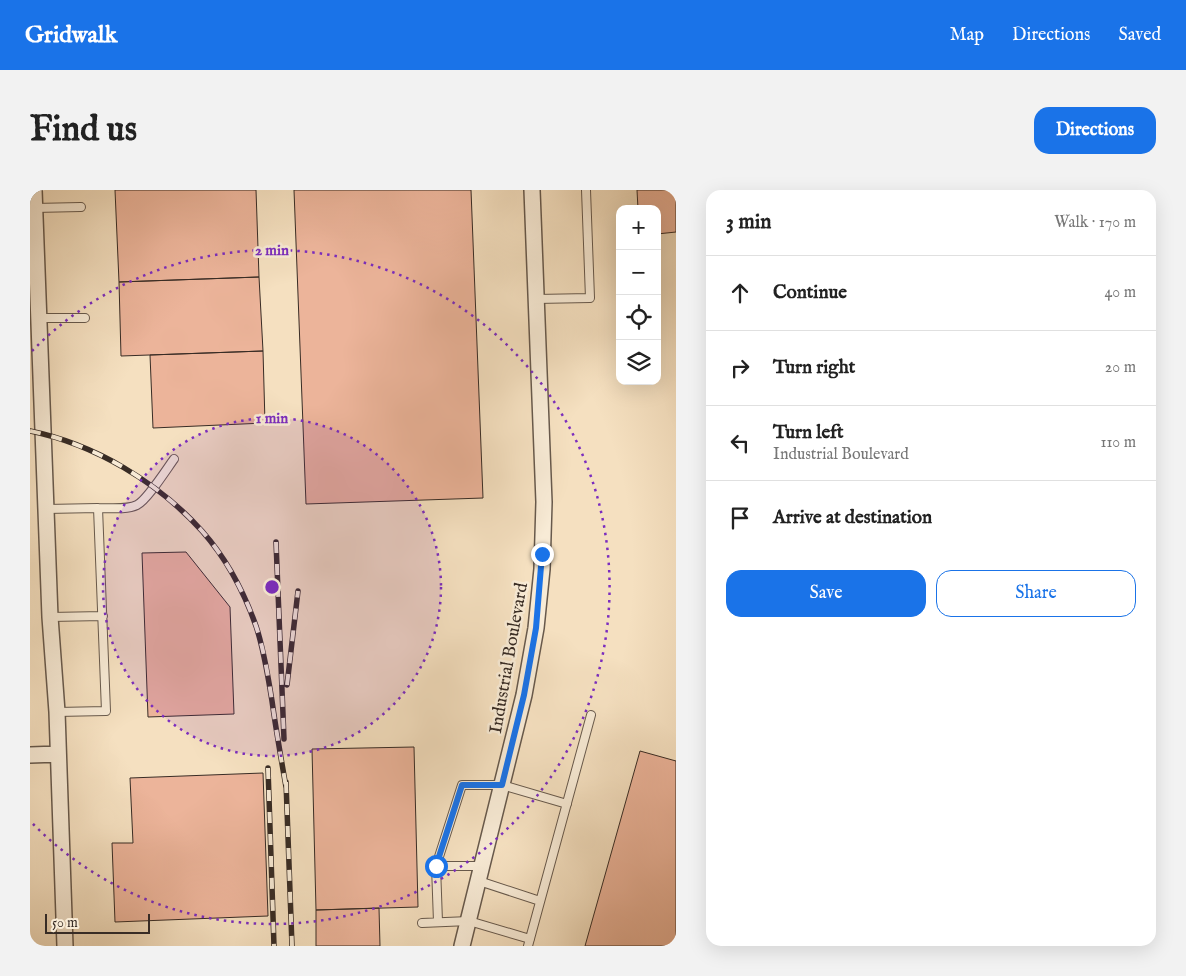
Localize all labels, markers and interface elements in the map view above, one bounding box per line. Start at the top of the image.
text: Gridwalk [25,20,117,51]
text: Map [950,24,984,47]
text: Directions [1012,24,1090,47]
text: Saved [1118,24,1161,47]
button: Directions [1034,107,1156,154]
text: Find us [30,108,137,153]
map controls [616,205,661,385]
button: + [616,205,661,250]
text: 3 min [726,209,771,236]
text: Walk · 170 m [1054,213,1136,233]
text: 2 min [255,241,289,260]
button: − [616,250,661,295]
icon: ahead [726,279,754,307]
text: Continue [773,281,847,305]
text: 40 m [1104,283,1136,303]
button: locate [616,295,661,340]
button: layers [616,340,661,385]
icon: right [726,354,754,382]
text: Turn right [773,356,855,380]
text: 20 m [1105,358,1136,378]
text: 1 min [256,409,288,428]
text: Turn left [773,421,844,445]
icon: left [726,429,754,457]
text: 110 m [1100,433,1136,453]
text: Industrial Boulevard [773,445,909,465]
icon: arrive [726,504,754,532]
text: Arrive at destination [773,506,932,530]
route end [531,543,554,566]
button: Save [726,570,926,617]
button: Share [936,570,1136,617]
centre of rings [263,578,281,596]
street label: Industrial Boulevard [485,581,534,735]
route start [425,855,448,878]
scale bar [45,911,150,934]
text: 50 m [52,914,78,932]

